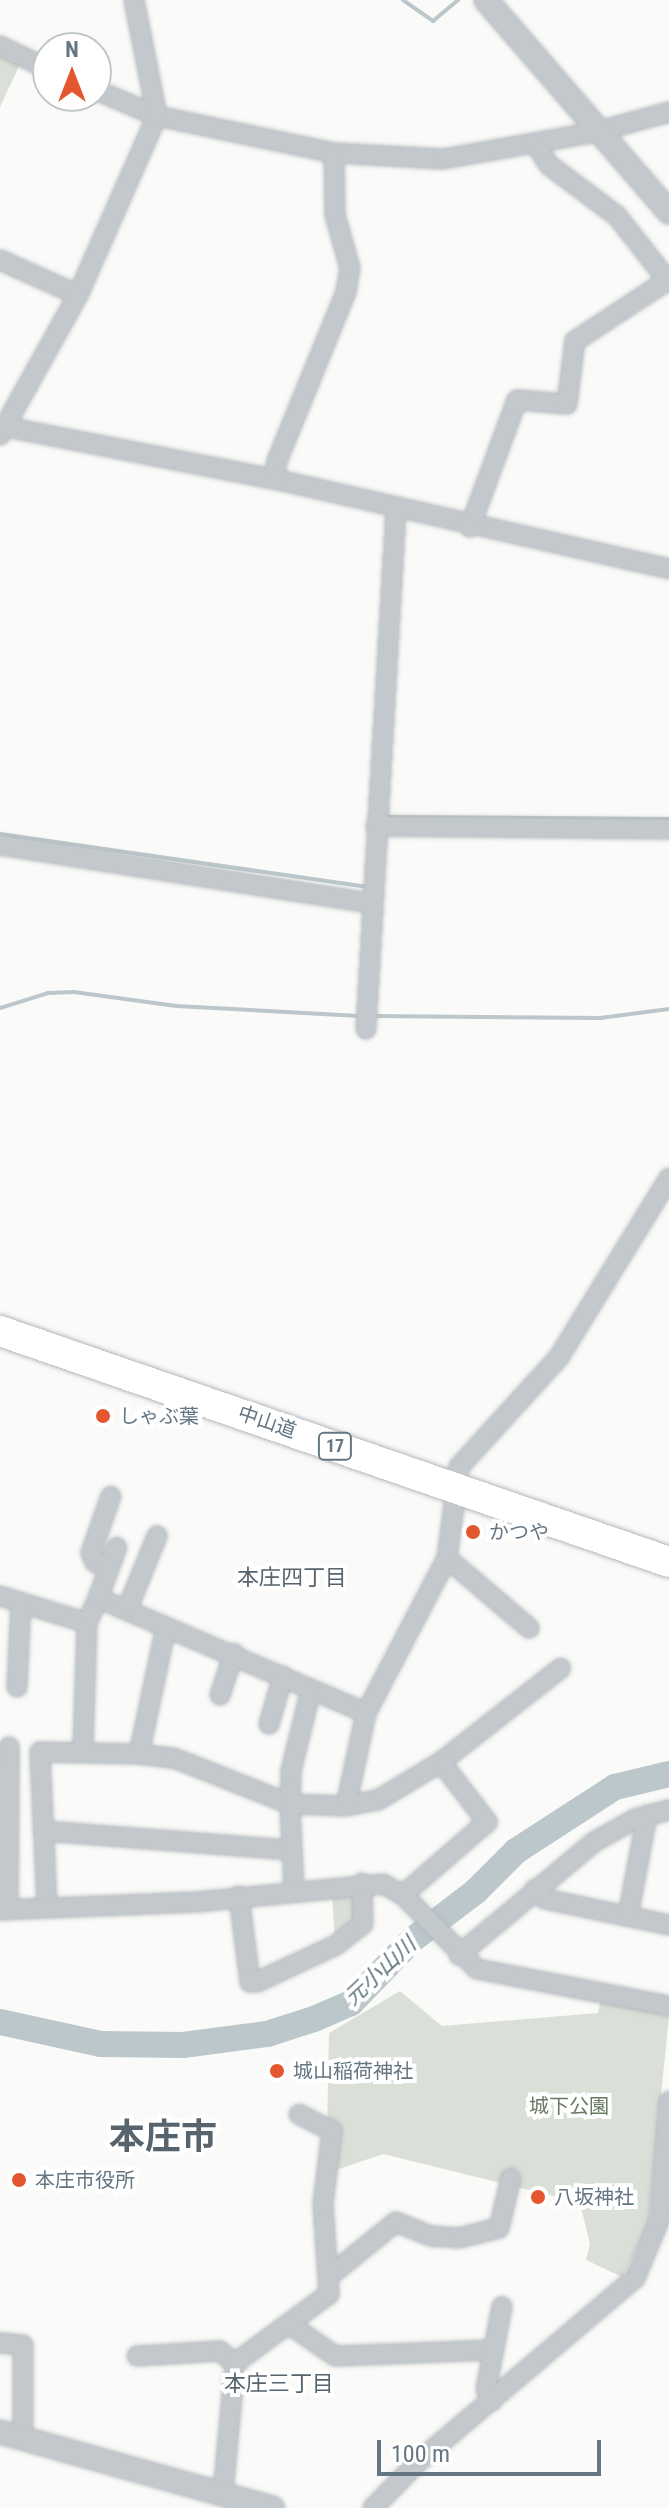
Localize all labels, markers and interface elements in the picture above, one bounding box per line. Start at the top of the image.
north arrow [32,32,112,112]
text: N [65,37,79,62]
street label: 中山道 [235,1401,299,1443]
place label: しゃぶ葉 [119,1404,199,1428]
marker: しゃぶ葉 [94,1407,112,1425]
road number: 17 [317,1432,353,1460]
place label: かつや [489,1520,549,1544]
marker: かつや [464,1523,482,1541]
district label: 本庄四丁目 [237,1565,347,1591]
water label: 元小山川 [339,1931,421,2011]
place label: 城山稲荷神社 [293,2059,413,2083]
marker: 城山稲荷神社 [268,2062,286,2080]
park label: 城下公園 [529,2094,609,2118]
district label: 本庄市 [109,2116,217,2160]
place label: 本庄市役所 [35,2168,135,2192]
marker: 本庄市役所 [10,2171,28,2189]
place label: 八坂神社 [554,2185,634,2209]
marker: 八坂神社 [529,2188,547,2206]
district label: 本庄三丁目 [224,2371,334,2397]
scale bar [381,2424,605,2474]
text: 100 m [391,2440,450,2468]

